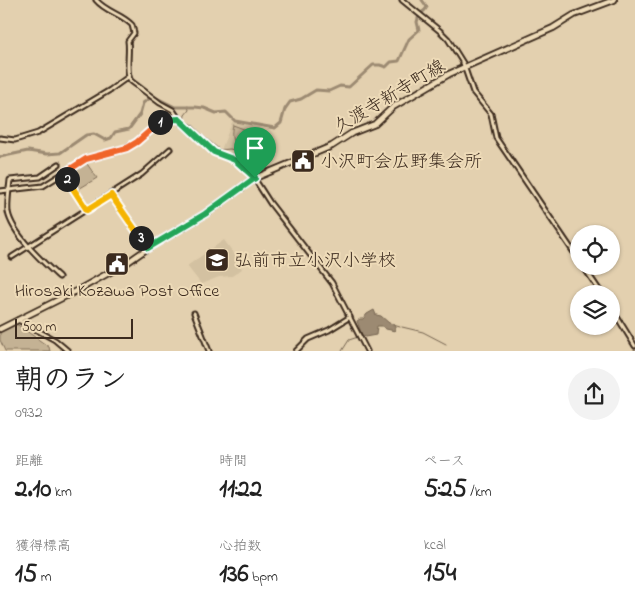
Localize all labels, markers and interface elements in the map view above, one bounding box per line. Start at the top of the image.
street label: 久渡寺新寺町線 [329,54,451,141]
pin: 1 [148,110,172,134]
text: 1 [158,112,163,133]
pin [234,127,276,178]
icon: arrive [241,134,269,162]
public building icon: 小沢町会広野集会所 [290,148,316,174]
place label: 小沢町会広野集会所 [320,150,482,176]
pin: 2 [54,166,80,192]
text: 2 [64,169,71,190]
map controls [570,225,620,335]
button: locate [570,225,620,275]
pin: 3 [128,226,154,250]
text: 3 [139,228,144,249]
school or university icon: 弘前市立小沢小学校 [204,247,230,273]
place label: 弘前市立小沢小学校 [234,249,396,275]
public building icon: Hirosaki Kozawa Post Office [104,251,130,277]
place label: Hirosaki Kozawa Post Office [15,279,220,305]
button: layers [570,285,620,335]
scale bar [15,316,132,339]
text: 500 m [22,317,56,338]
text: 朝のラン [15,361,127,402]
button: share [568,368,620,420]
text: 09:32 [15,401,43,425]
text: 距離 [15,451,43,472]
text: 時間 [219,451,247,472]
text: ペース [424,451,465,472]
text: 2.10 [15,472,51,508]
text: 11:22 [219,472,262,508]
text: 5:25 [424,472,467,508]
text: km [51,482,72,503]
text: /km [467,482,492,503]
text: kcal [424,535,446,556]
text: 獲得標高 [15,536,71,557]
text: 心拍数 [219,536,261,557]
text: 154 [424,556,456,592]
text: 15 [15,557,37,593]
text: 136 [219,557,249,593]
text: m [37,567,52,588]
text: bpm [249,567,278,588]

